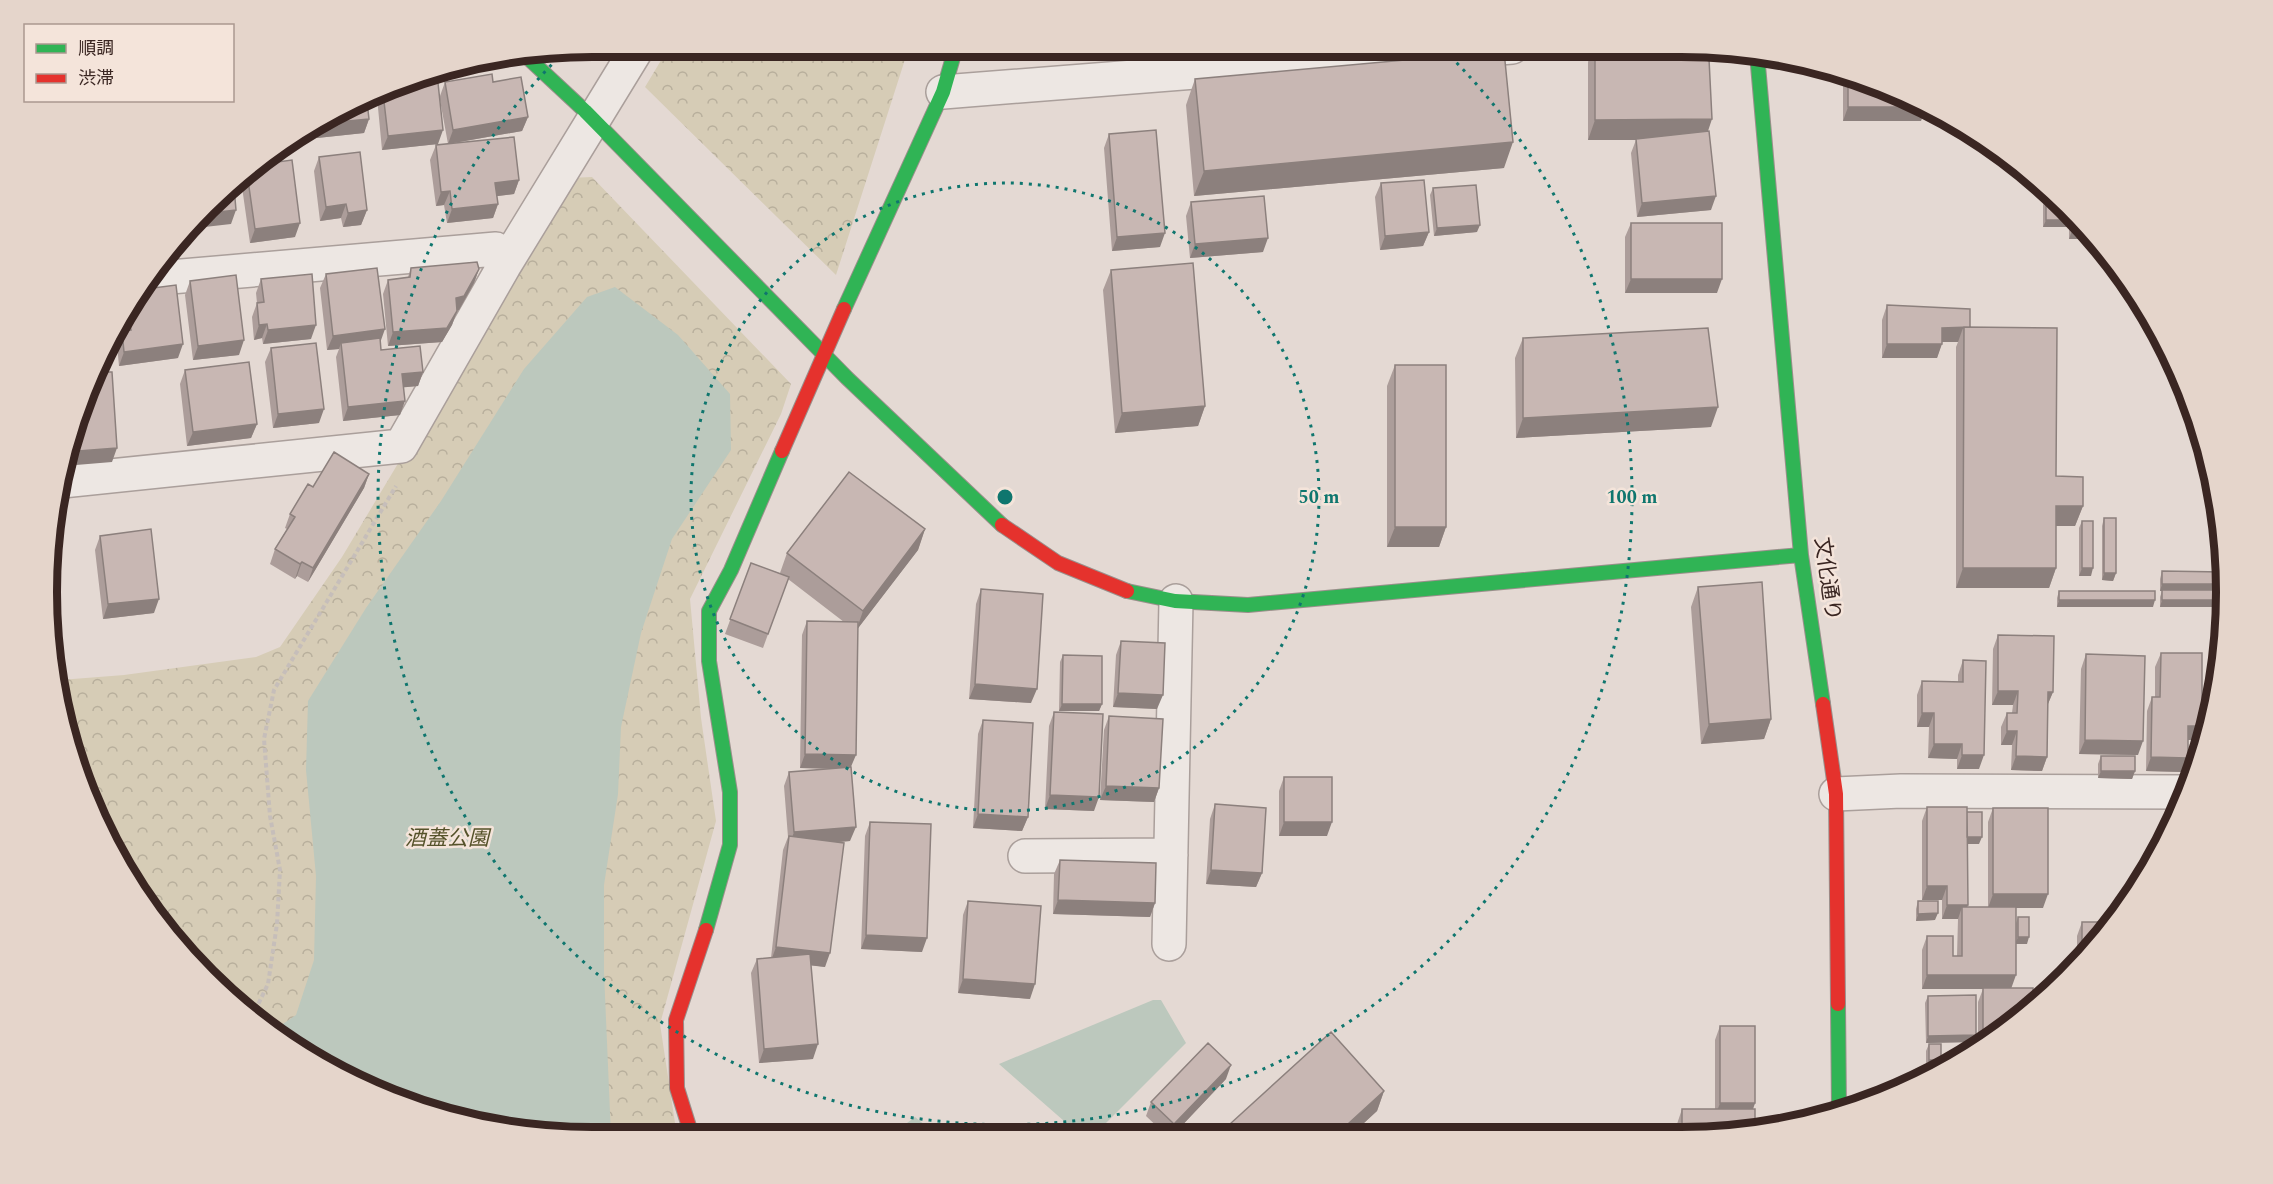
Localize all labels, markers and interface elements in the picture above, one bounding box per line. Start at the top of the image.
legend [24,24,234,102]
text: 順調 [78,35,114,62]
text: 渋滞 [78,65,114,92]
text: 50 m [1299,484,1339,511]
text: 100 m [1606,484,1658,511]
centre of rings [995,487,1015,507]
street label: 文化通り [1805,535,1849,623]
park label: 酒蓋公園 [405,823,492,855]

